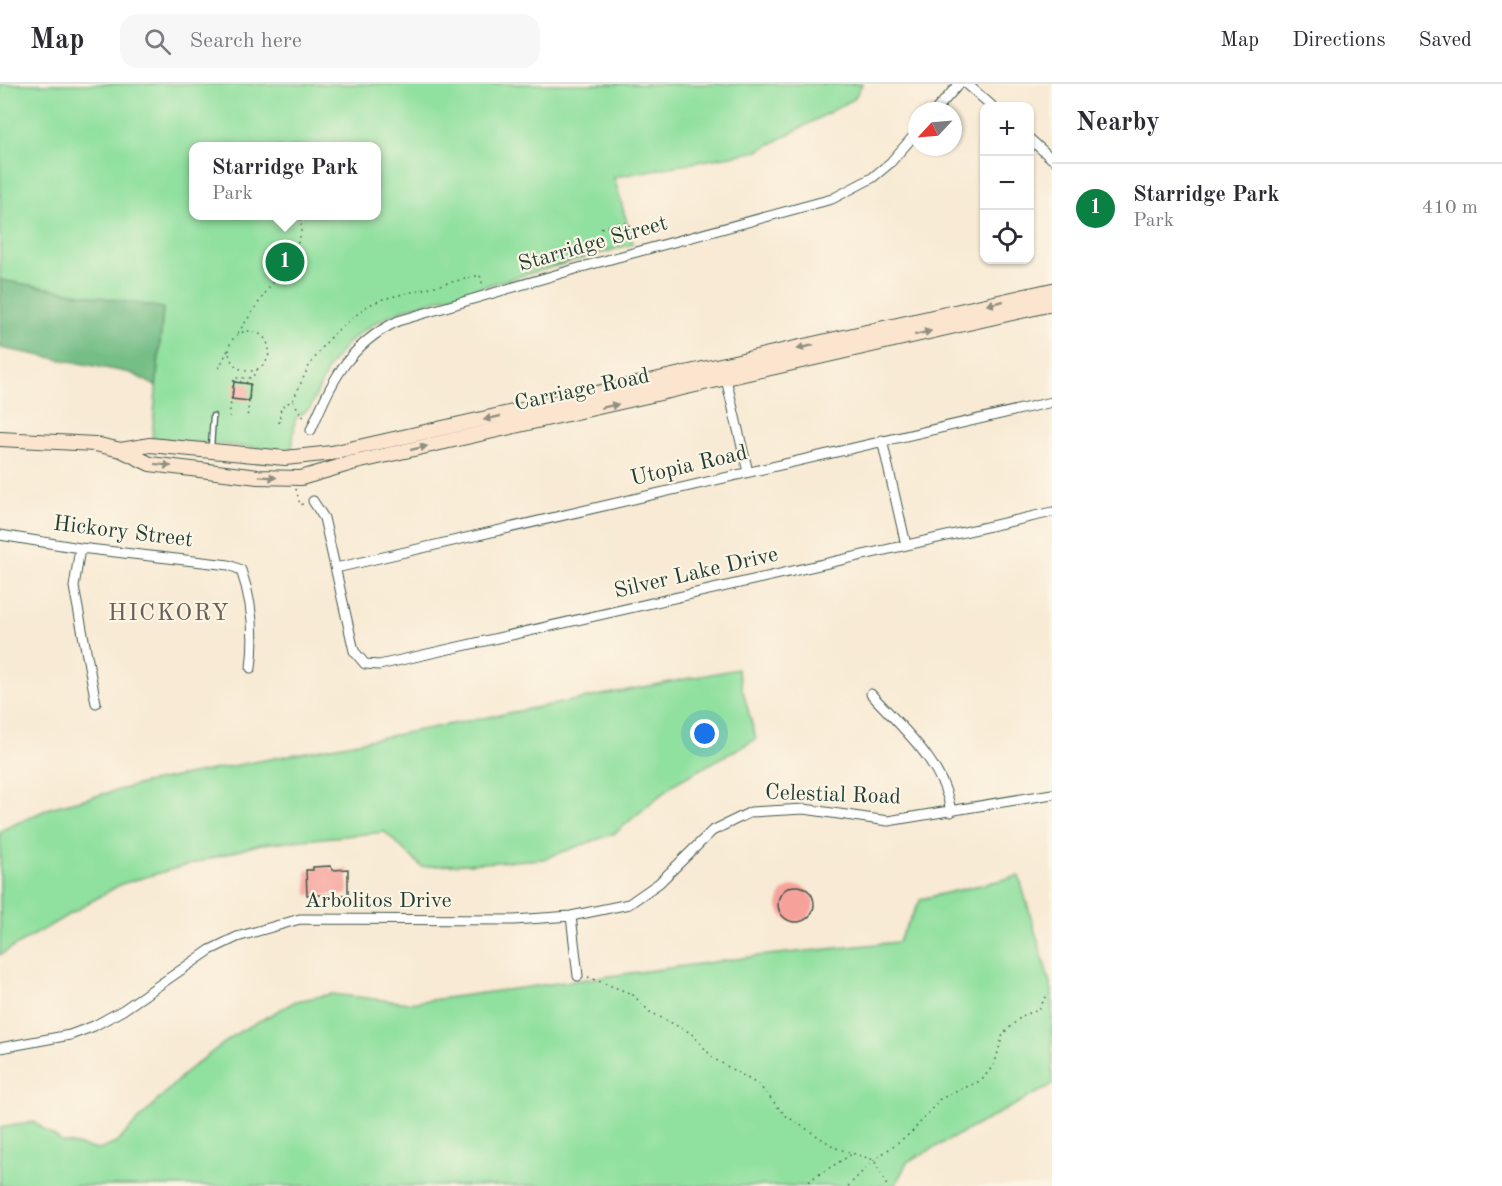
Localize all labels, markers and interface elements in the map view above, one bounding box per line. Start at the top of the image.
search box [120,14,540,68]
icon: search [141,25,174,58]
text: Map [30,27,84,55]
text: Search here [189,30,302,52]
text: Map [1220,30,1259,51]
text: Directions [1292,30,1386,51]
text: Saved [1419,30,1472,51]
north arrow [908,102,962,156]
map controls [980,102,1034,264]
button: + [980,102,1034,156]
text: Nearby [1076,110,1160,136]
popup [189,142,381,220]
button: − [980,156,1034,210]
text: Starridge Park [212,157,358,179]
text: Park [212,184,253,204]
text: Starridge Park [1133,184,1280,206]
text: 1 [1090,198,1101,218]
text: 410 m [1422,198,1478,218]
button: locate [980,210,1034,264]
text: Park [1133,211,1174,231]
street label: Starridge Street [516,212,670,276]
pin: 1 [266,240,304,285]
one-way arrow [985,299,1004,308]
one-way arrow [913,328,932,337]
one-way arrow [796,342,814,352]
street label: Carriage Road [512,365,652,415]
one-way arrow [601,400,619,410]
one-way arrow [482,414,501,423]
one-way arrow [410,442,429,452]
street label: Utopia Road [628,442,750,490]
one-way arrow [154,460,173,470]
one-way arrow [258,473,277,482]
street label: Hickory Street [52,513,194,551]
street label: Silver Lake Drive [612,543,780,603]
district label: HICKORY [108,602,230,626]
your location [690,719,719,748]
street label: Celestial Road [765,782,901,808]
street label: Arbolitos Drive [304,890,452,912]

